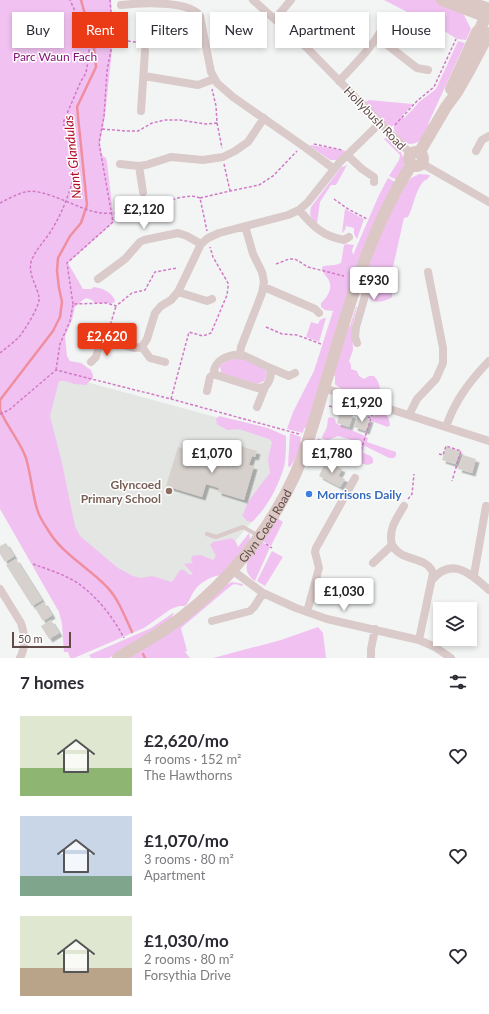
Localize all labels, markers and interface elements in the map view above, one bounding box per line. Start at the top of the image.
chip: Buy [12,12,64,48]
chip: Rent [72,12,128,48]
chip: Filters [136,12,202,48]
chip: New [210,12,267,48]
chip: Apartment [275,12,369,48]
chip: House [377,12,445,48]
park label: Parc Waun Fach [13,49,97,64]
street label: Hollybush Road [341,83,409,153]
water label: Nant Glandulas [60,114,84,200]
pin: £2,120 [111,196,177,230]
text: £2,120 [124,201,164,217]
pin: £930 [350,267,398,301]
text: £930 [359,272,389,288]
pin: £2,620 [74,323,140,357]
text: £2,620 [87,328,127,344]
pin: £1,920 [329,389,395,423]
text: £1,920 [342,394,382,410]
pin: £1,070 [179,440,245,474]
pin: £1,780 [299,440,365,474]
text: £1,070 [192,445,232,461]
text: £1,780 [312,445,352,461]
place label: Glyncoed Primary School [81,477,161,506]
marker: Glyncoed Primary School [164,486,174,496]
street label: Glyn Coed Road [235,487,294,565]
place label: Morrisons Daily [317,487,402,502]
marker: Morrisons Daily [304,489,314,499]
pin: £1,030 [311,578,377,612]
text: £1,030 [324,583,364,599]
map controls [433,602,477,646]
button: layers [433,602,477,646]
scale bar [12,630,71,649]
text: 50 m [18,632,43,645]
icon: filters [447,671,469,693]
text: 7 homes [20,672,84,693]
text: £2,620/mo [144,730,229,751]
icon: home [52,732,100,780]
icon: heart [447,745,469,767]
text: 4 rooms · 152 m² [144,751,241,767]
text: The Hawthorns [144,767,232,783]
text: £1,070/mo [144,830,229,851]
icon: home [52,832,100,880]
icon: heart [447,845,469,867]
text: 3 rooms · 80 m² [144,851,234,867]
text: Apartment [144,867,205,883]
text: £1,030/mo [144,930,229,951]
icon: home [52,932,100,980]
icon: heart [447,945,469,967]
text: 2 rooms · 80 m² [144,951,234,967]
text: Forsythia Drive [144,967,231,983]

